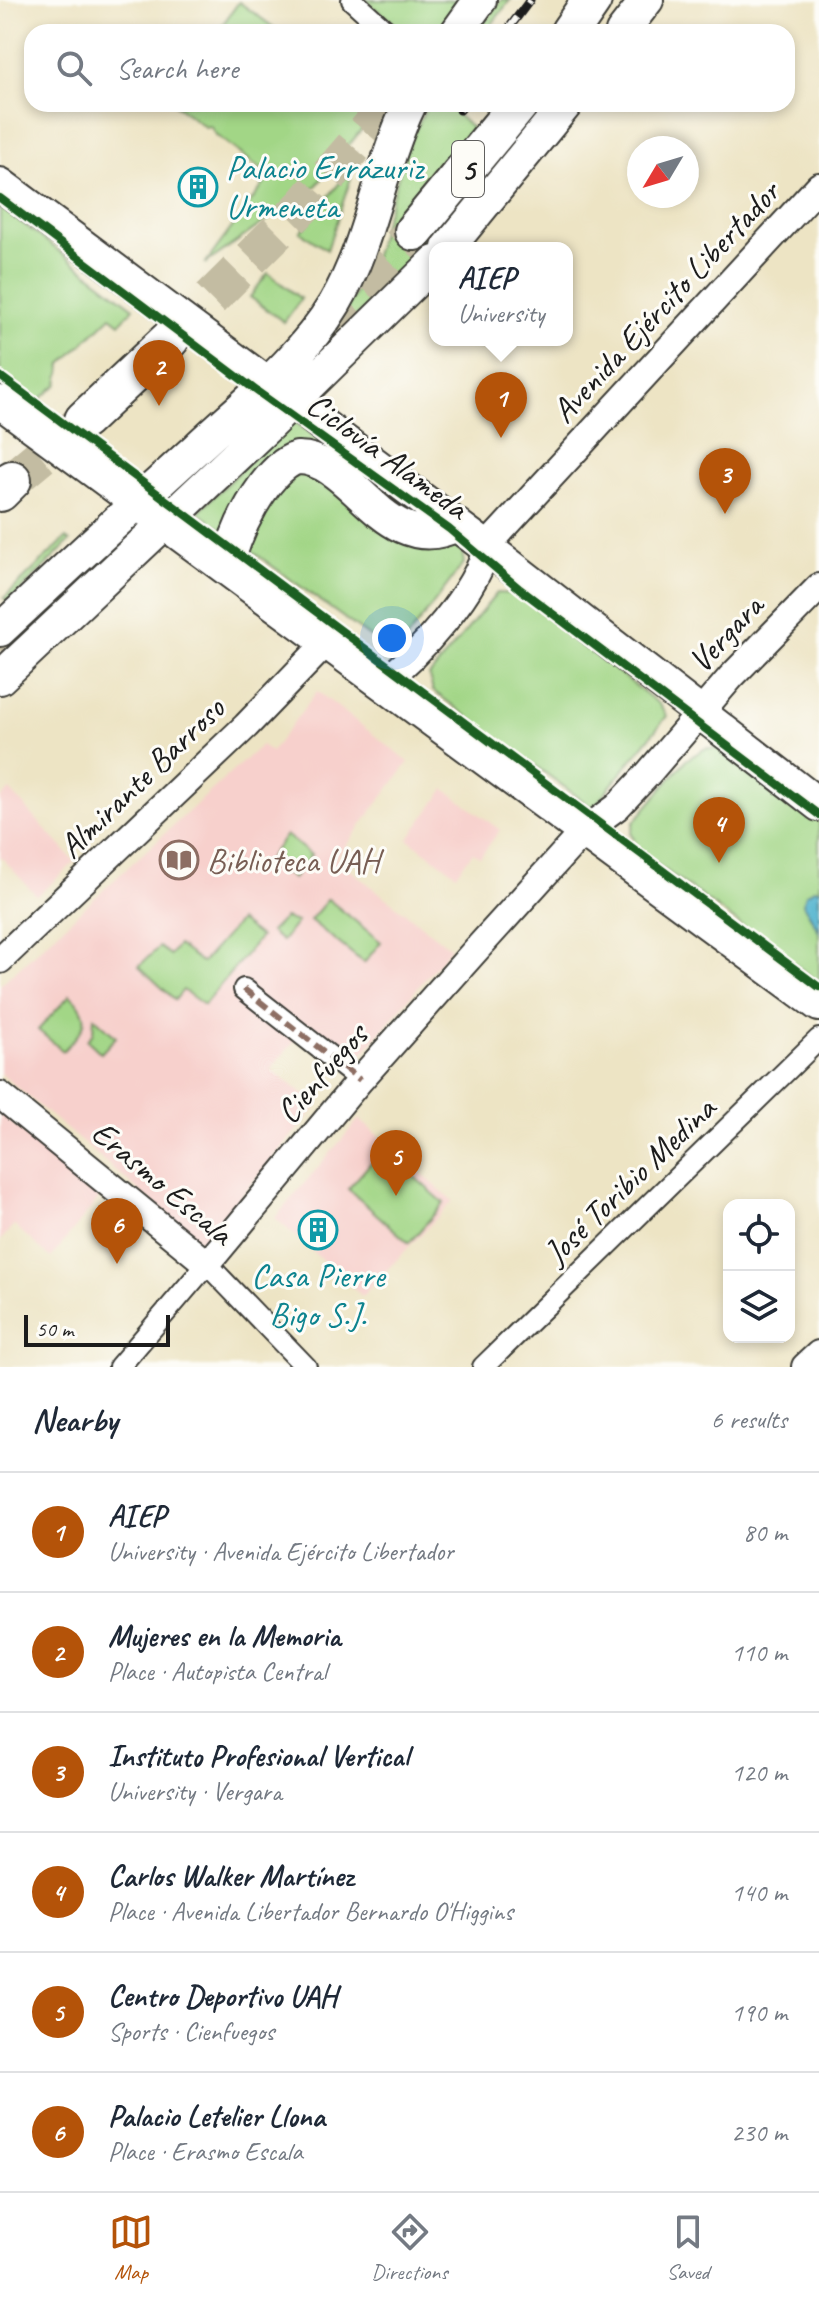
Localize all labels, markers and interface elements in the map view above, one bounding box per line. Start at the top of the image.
search box [24,24,795,112]
icon: search [52,46,96,90]
text: Search here [116,49,238,87]
north arrow [627,136,699,208]
road number: 5 [452,141,484,197]
place label: Palacio Errázuriz Urmeneta [226,146,425,228]
building icon: Palacio Errázuriz Urmeneta [177,166,219,208]
street label: Avenida Ejército Libertador [542,169,791,431]
popup [429,242,573,346]
text: AIEP [458,259,515,297]
text: University [458,297,544,330]
pin: 2 [133,340,185,406]
pin: 1 [475,372,527,438]
street label: Ciclovía Alameda [298,382,479,530]
pin: 3 [699,448,751,514]
street label: Vergara [679,583,774,681]
your location [372,618,412,658]
street label: Almirante Barroso [49,686,235,867]
pin: 4 [693,797,745,863]
library icon: Biblioteca UAH [158,839,200,881]
place label: Biblioteca UAH [207,839,385,882]
street label: Cienfuegos [266,1012,379,1132]
street label: José Toribio Medina [533,1086,726,1275]
street label: Erasmo Escala [83,1111,244,1255]
pin: 5 [370,1130,422,1196]
pin: 6 [91,1198,143,1264]
map controls [723,1199,795,1343]
button: locate [723,1199,795,1271]
building icon: Casa Pierre Bigo S.J. [297,1209,339,1251]
place label: Casa Pierre Bigo S.J. [251,1254,387,1336]
button: layers [723,1271,795,1343]
scale bar [24,1311,170,1347]
text: 50 m [36,1315,73,1343]
text: Nearby [32,1398,118,1441]
text: 6 results [711,1403,787,1436]
text: AIEP [108,1497,165,1535]
text: 1 [52,1516,64,1549]
text: 80 m [743,1516,787,1549]
text: University · Avenida Ejército Libertador [108,1535,454,1568]
text: Mujeres en la Memoria [108,1617,341,1655]
text: 2 [52,1636,64,1669]
text: 110 m [731,1636,787,1669]
text: Place · Autopista Central [108,1655,327,1688]
text: Instituto Profesional Vertical [108,1737,409,1775]
text: 3 [52,1756,64,1789]
text: 120 m [731,1756,787,1789]
text: University · Vergara [108,1775,282,1808]
text: Carlos Walker Martínez [108,1857,353,1895]
text: 4 [52,1876,64,1909]
text: 140 m [731,1876,787,1909]
text: Place · Avenida Libertador Bernardo O'Higgins [108,1895,513,1928]
text: Centro Deportivo UAH [108,1977,336,2015]
text: 5 [52,1996,64,2029]
text: 190 m [731,1996,787,2029]
text: Sports · Cienfuegos [108,2015,274,2048]
text: Palacio Letelier Llona [108,2097,325,2135]
text: 6 [52,2116,64,2149]
text: 230 m [731,2116,787,2149]
text: Place · Erasmo Escala [108,2135,303,2168]
tab: Map [109,2210,153,2286]
tab: Directions [371,2210,448,2286]
tab: Saved [666,2210,710,2286]

